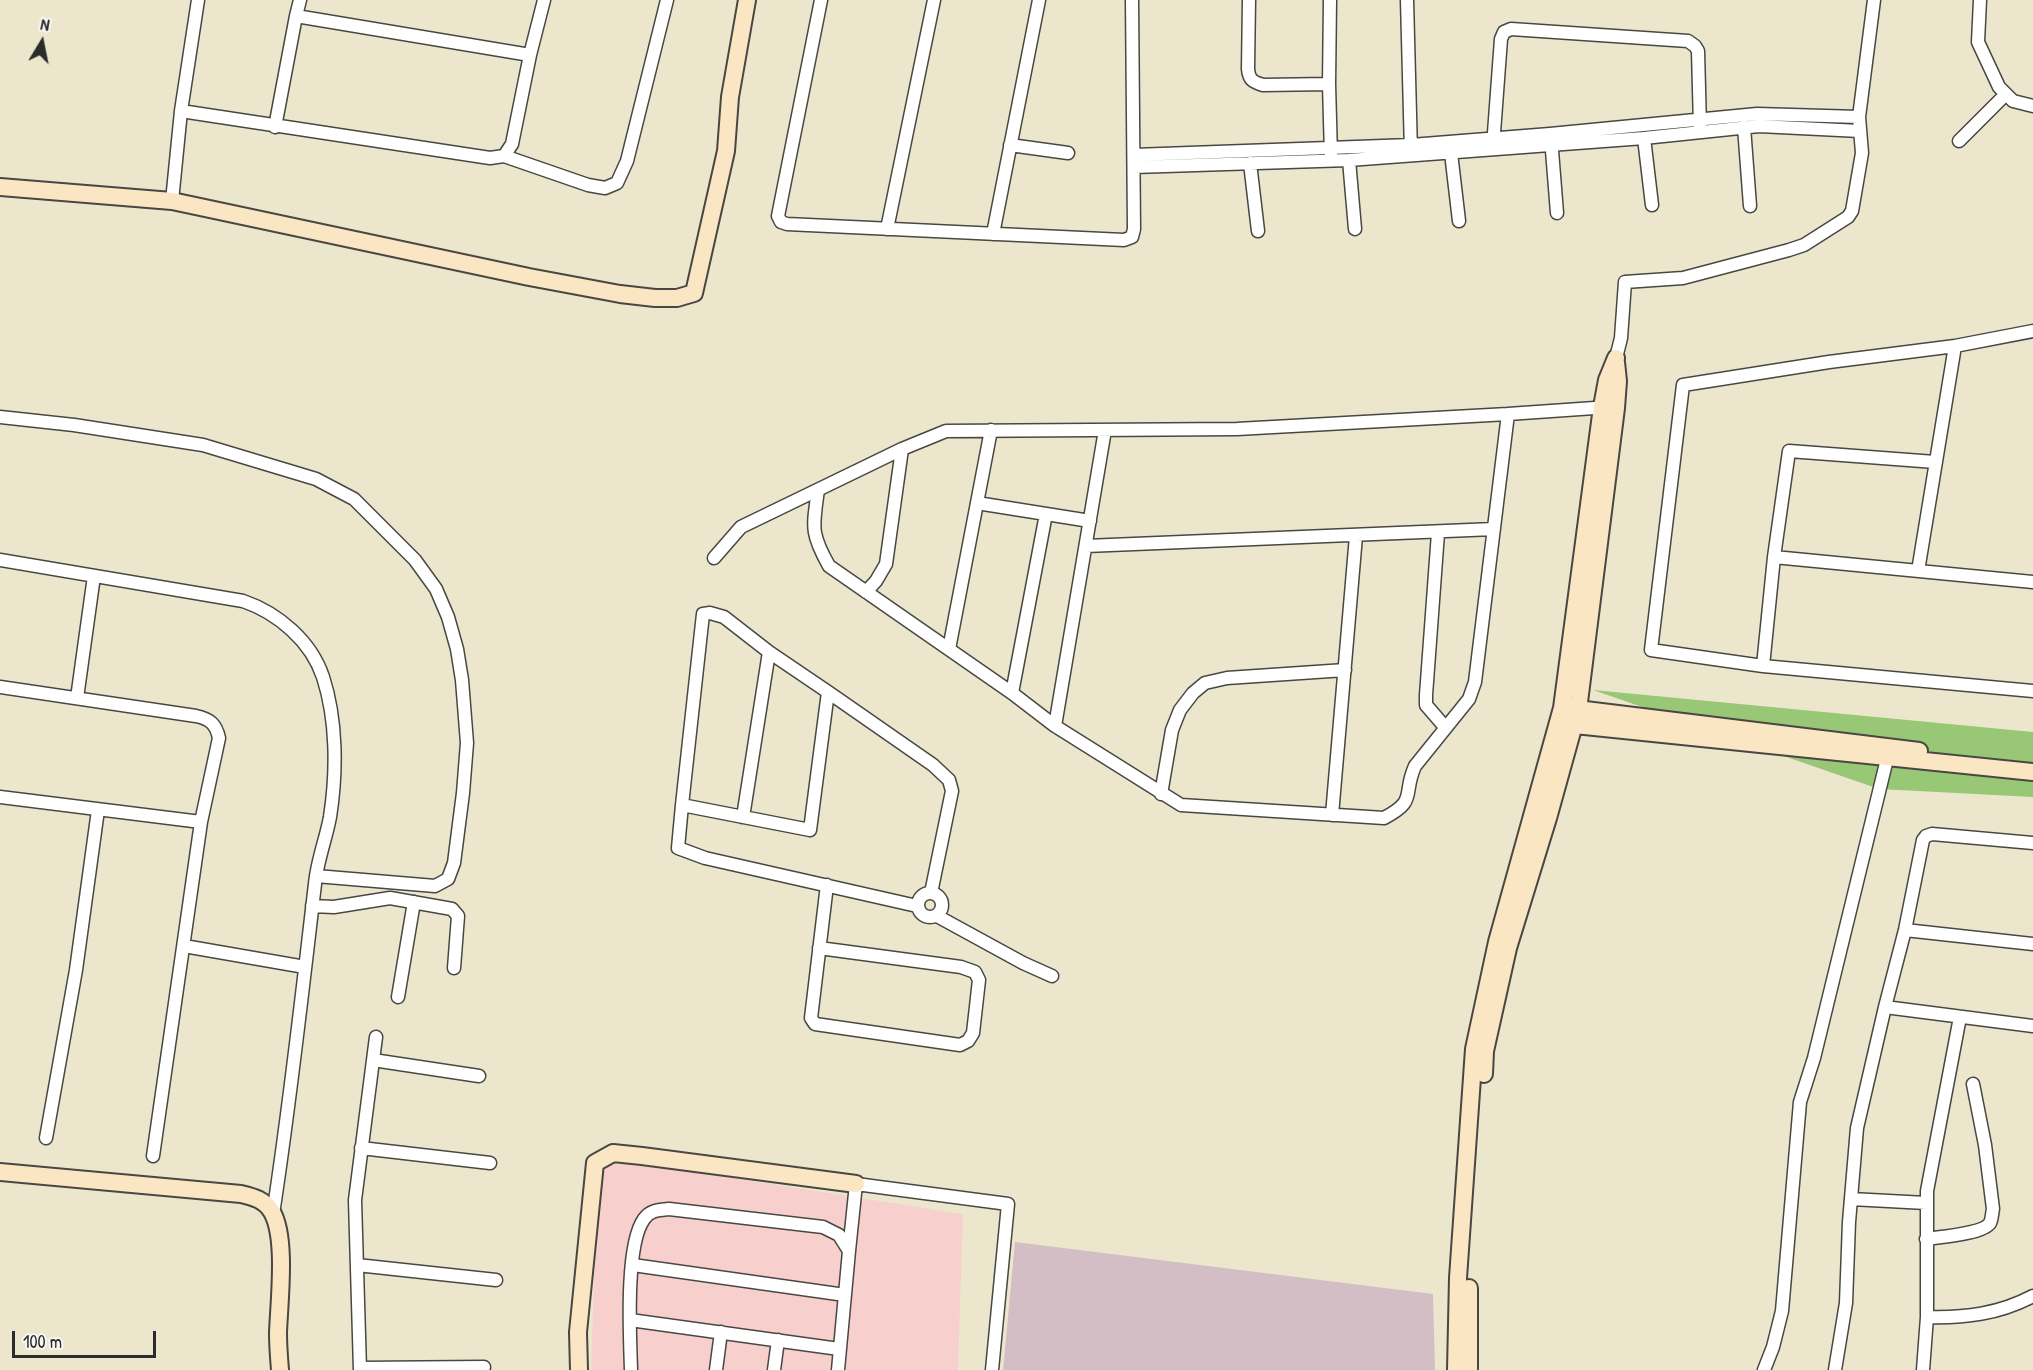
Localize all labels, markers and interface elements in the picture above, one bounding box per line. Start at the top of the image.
north arrow [12,12,72,72]
text: N [39,13,51,36]
scale bar [15,1319,159,1357]
text: 100 m [23,1329,62,1354]

